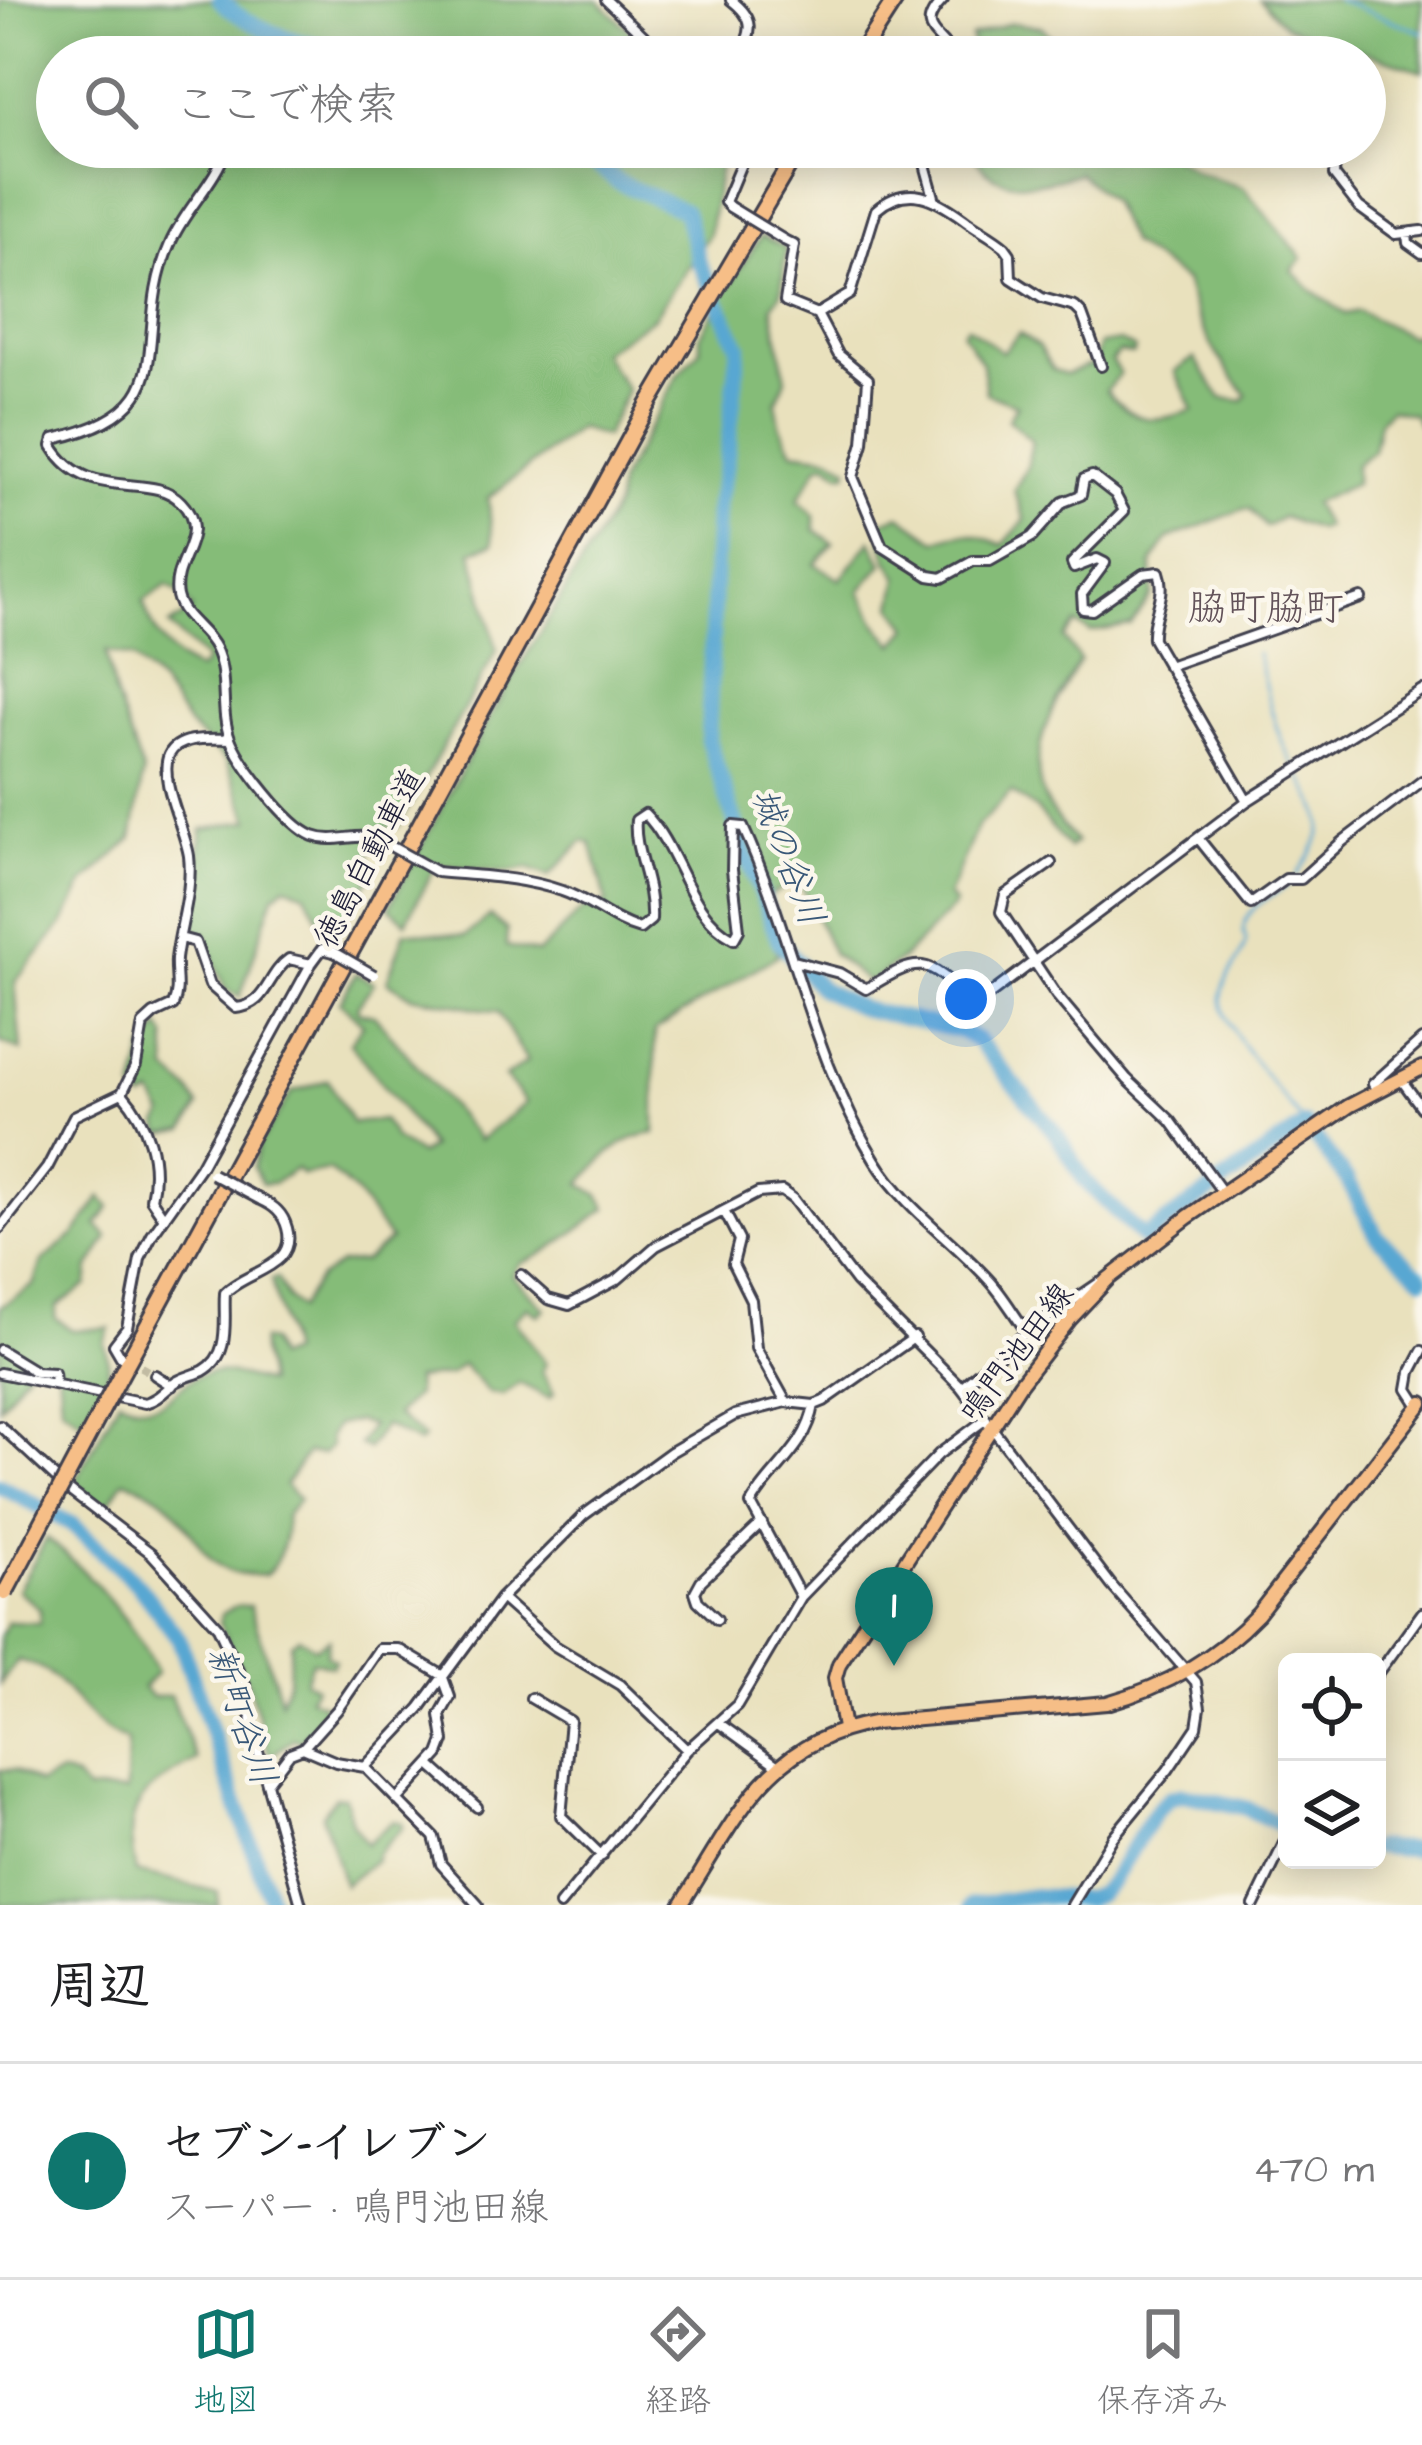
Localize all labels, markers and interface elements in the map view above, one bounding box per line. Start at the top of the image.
search box [36,36,1386,168]
icon: search [78,69,144,135]
text: ここで検索 [174,75,399,137]
district label: 脇町脇町 [1188,582,1344,636]
street label: 徳島自動車道 [303,760,437,956]
water label: 城の谷川 [737,781,837,933]
your location [936,969,996,1029]
street label: 鳴門池田線 [949,1273,1085,1433]
pin: 1 [855,1567,933,1666]
water label: 新町谷川 [193,1640,289,1792]
map controls [1278,1653,1386,1869]
button: locate [1278,1653,1386,1761]
button: layers [1278,1761,1386,1869]
text: 周辺 [48,1952,150,2023]
text: セブン-イレブン [162,2113,491,2175]
text: 1 [85,2144,90,2198]
text: 470 m [1253,2144,1374,2198]
text: スーパー · 鳴門池田線 [162,2182,548,2236]
tab: 地図 [193,2301,259,2424]
tab: 経路 [645,2301,711,2424]
tab: 保存済み [1097,2301,1229,2424]

